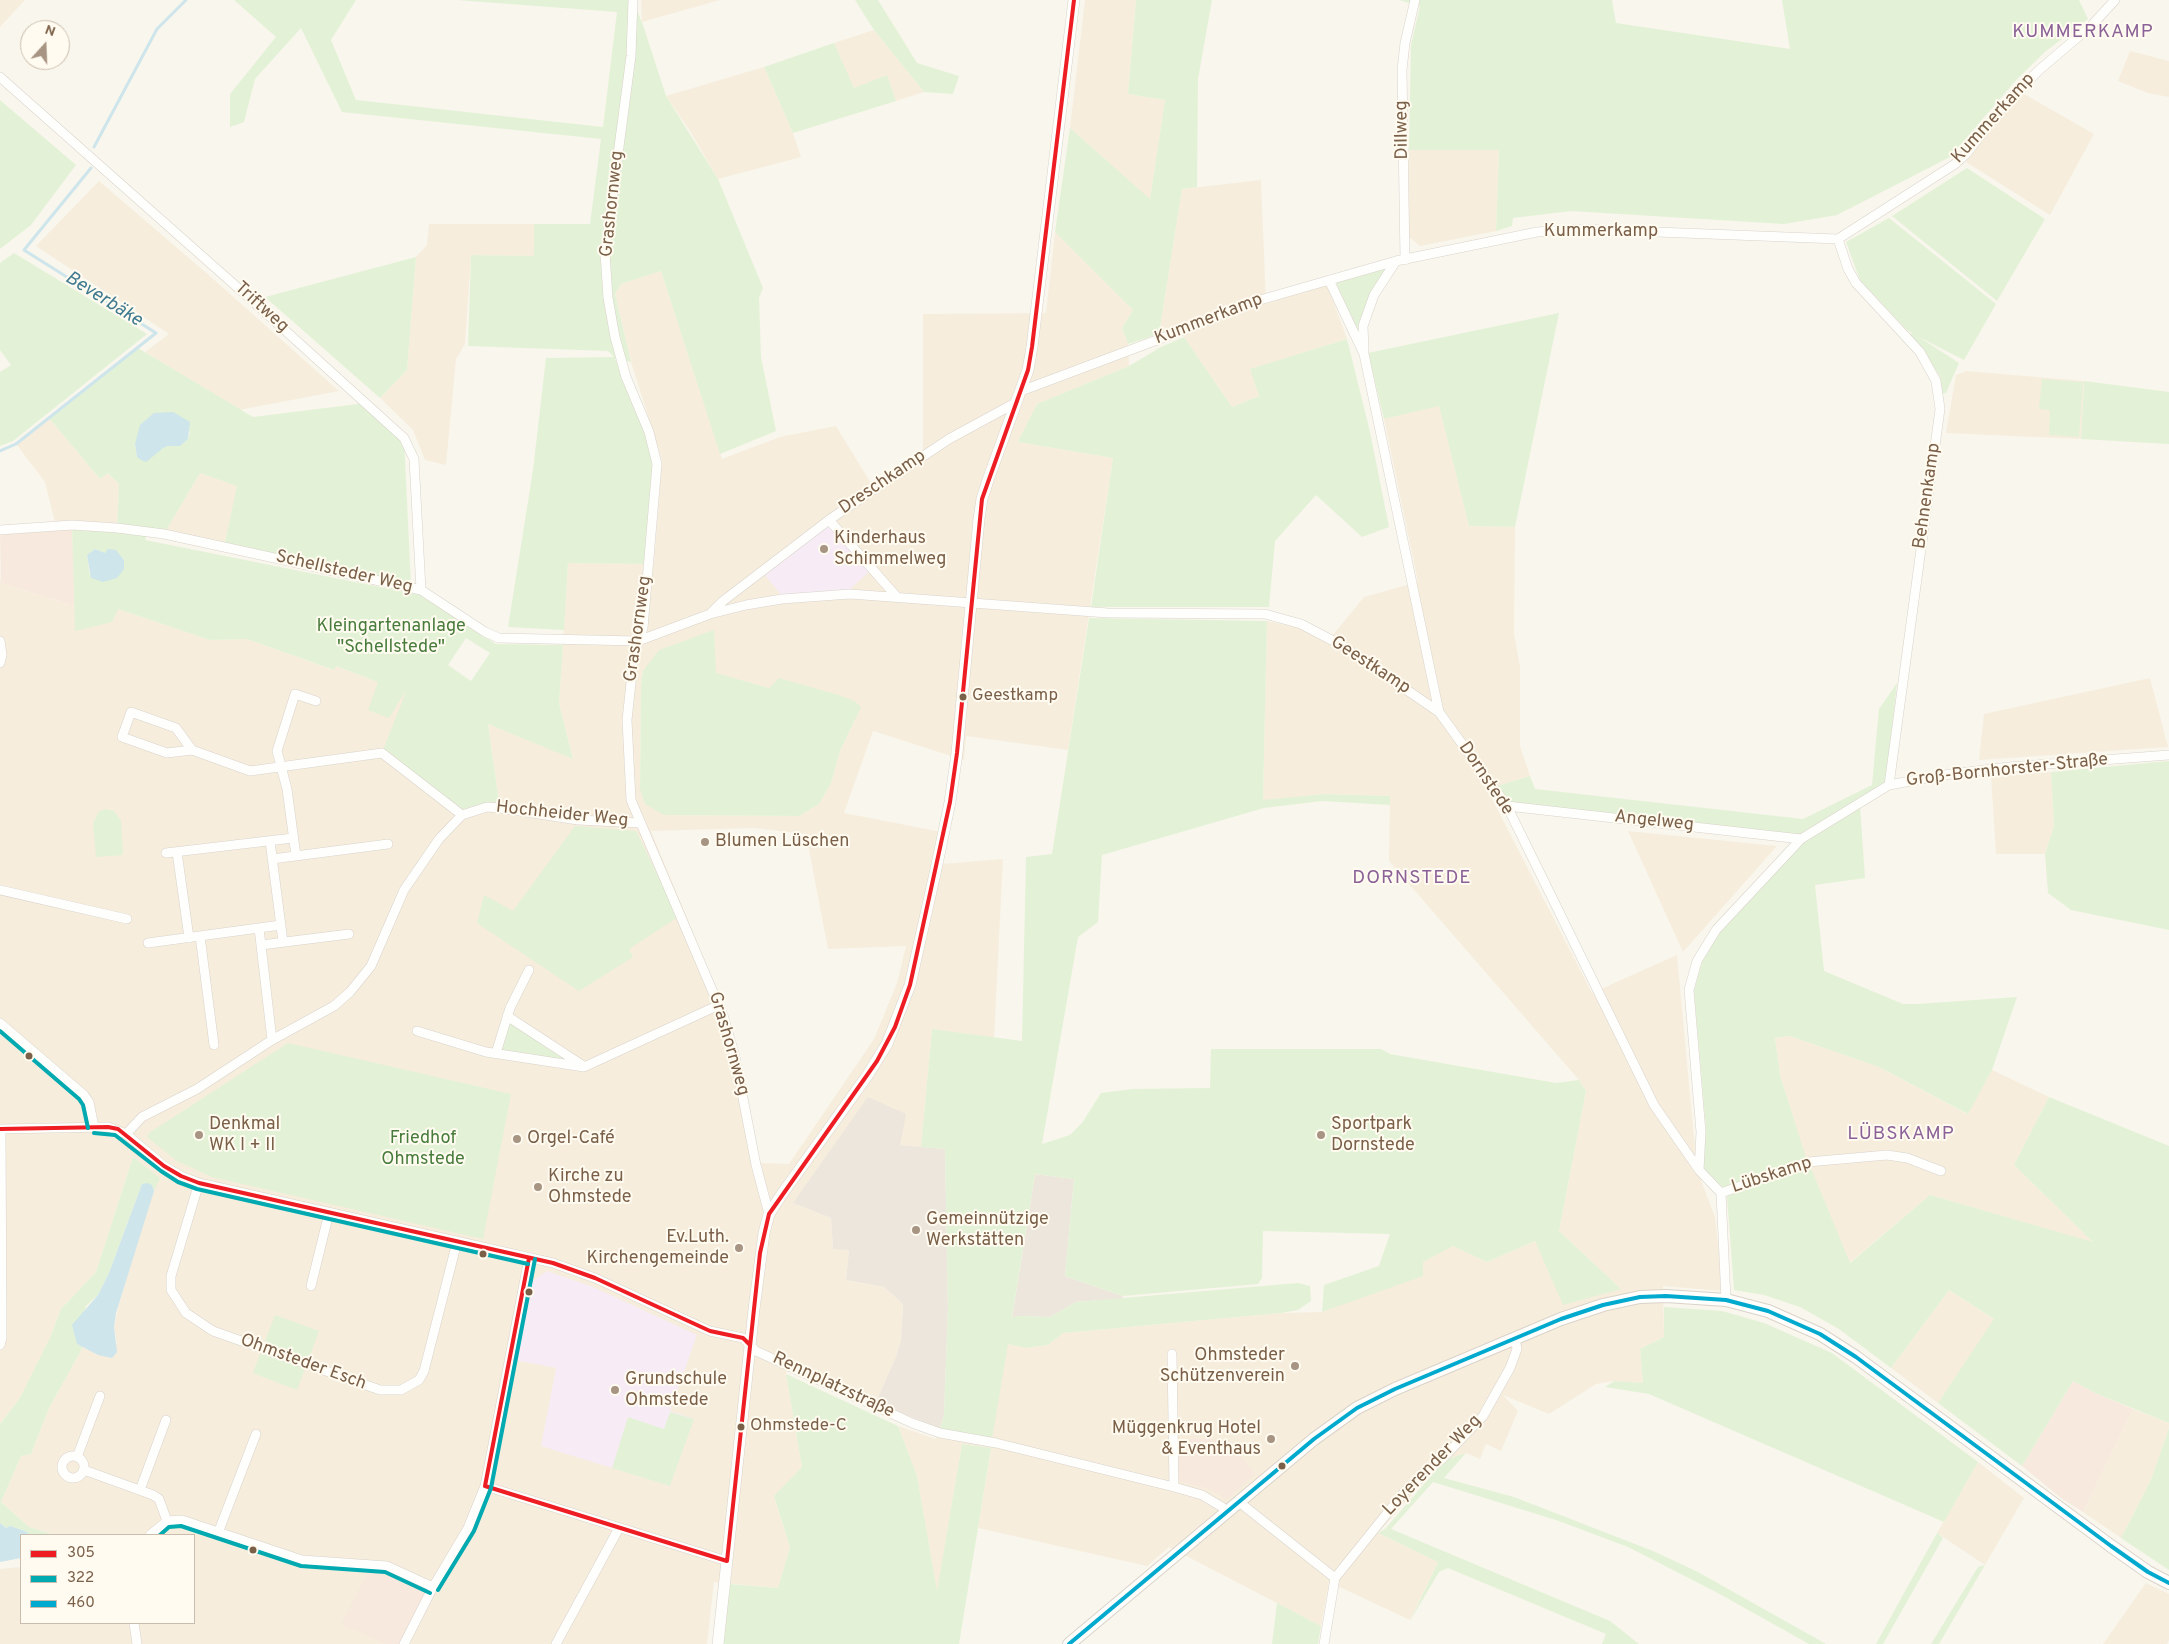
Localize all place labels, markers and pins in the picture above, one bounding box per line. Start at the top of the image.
place label: Kinderhaus Schimmelweg [834,528,946,570]
marker: Kinderhaus Schimmelweg [818,543,830,555]
place label: Geestkamp [972,687,1058,707]
marker: Geestkamp [958,692,968,702]
place label: Blumen Lüschen [715,831,849,853]
marker: Blumen Lüschen [699,836,711,848]
unlabelled marker [24,1051,34,1061]
place label: Denkmal WK I + II [209,1114,280,1156]
place label: Sportpark Dornstede [1331,1114,1415,1156]
place label: Orgel-Café [527,1128,615,1150]
marker: Denkmal WK I + II [193,1129,205,1141]
marker: Sportpark Dornstede [1315,1129,1327,1141]
marker: Orgel-Café [511,1133,523,1145]
place label: Kirche zu Ohmstede [548,1166,631,1208]
marker: Kirche zu Ohmstede [532,1181,544,1193]
place label: Gemeinnützige Werkstätten [926,1209,1049,1252]
marker: Gemeinnützige Werkstätten [910,1224,922,1236]
place label: Ev.Luth. Kirchengemeinde [586,1227,729,1270]
marker: Ev.Luth. Kirchengemeinde [733,1242,745,1254]
unlabelled marker [478,1249,488,1259]
unlabelled marker [524,1287,534,1297]
place label: Ohmsteder Schützenverein [1160,1345,1285,1388]
marker: Ohmsteder Schützenverein [1289,1360,1301,1372]
place label: Grundschule Ohmstede [625,1369,727,1412]
marker: Grundschule Ohmstede [609,1384,621,1396]
place label: Ohmstede-C [750,1417,847,1437]
place label: Müggenkrug Hotel & Eventhaus [1112,1418,1261,1460]
marker: Ohmstede-C [736,1422,746,1432]
marker: Müggenkrug Hotel & Eventhaus [1265,1433,1277,1445]
unlabelled marker [1277,1461,1287,1471]
unlabelled marker [248,1545,258,1555]

